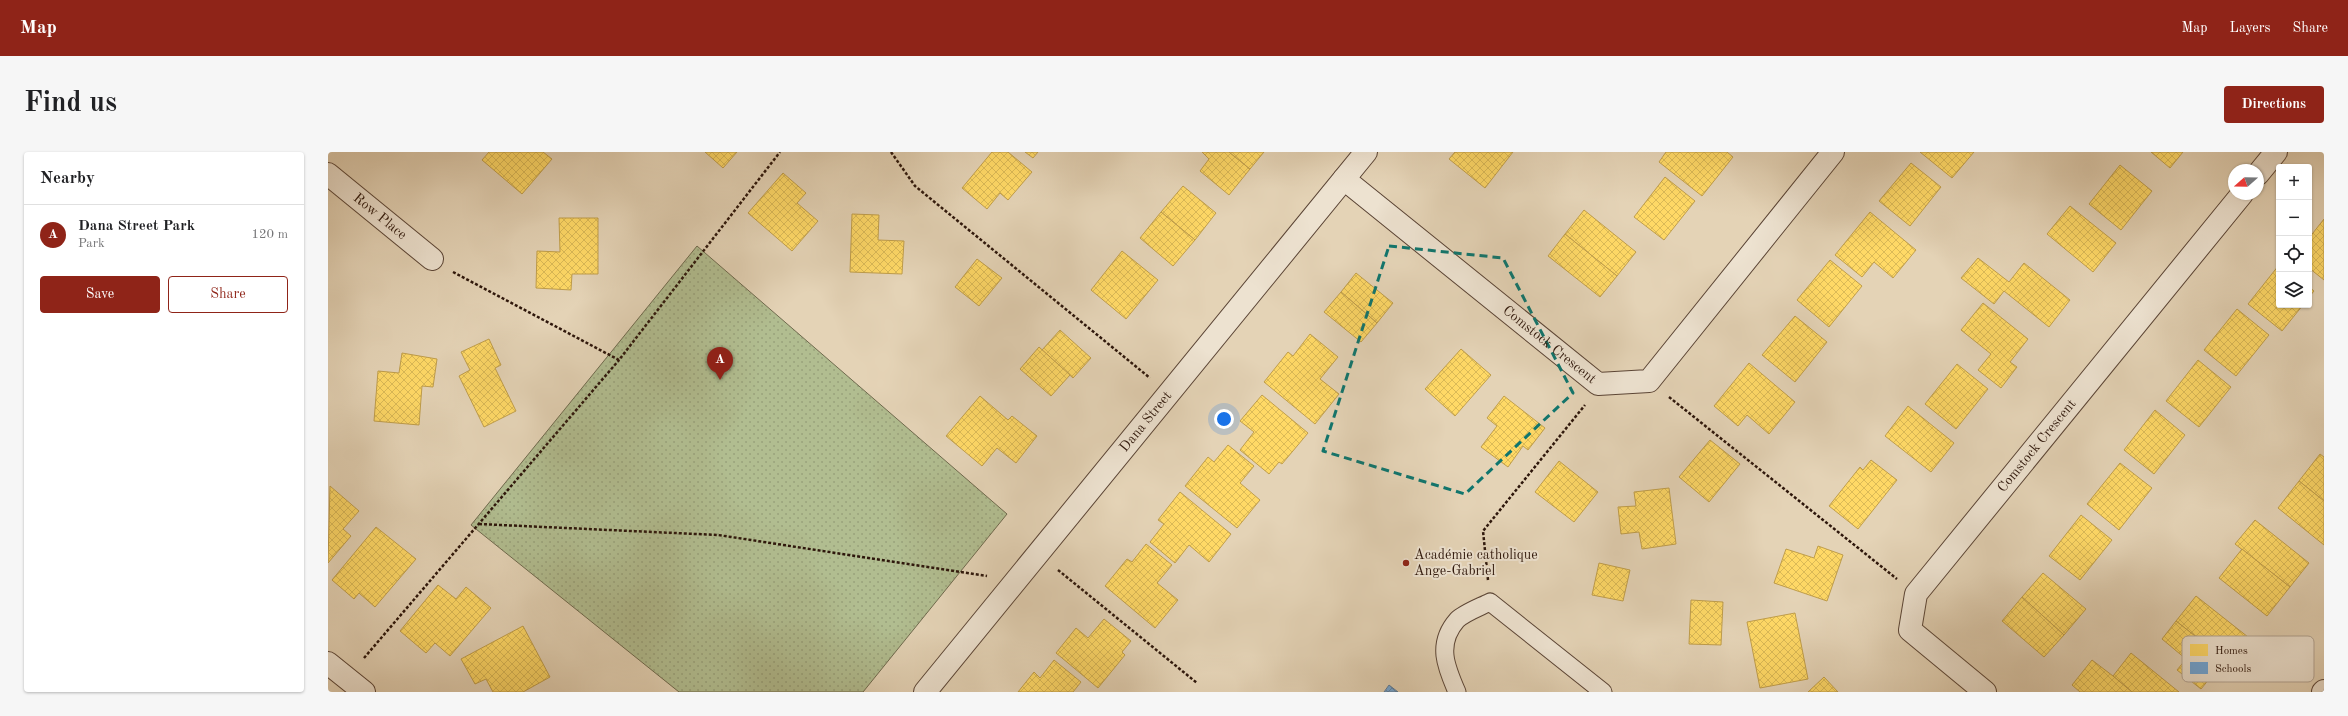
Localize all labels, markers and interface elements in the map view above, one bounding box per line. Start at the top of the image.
text: Map [20,19,57,38]
text: Map [2182,21,2208,35]
text: Layers [2230,21,2271,35]
text: Share [2293,21,2328,35]
button: Directions [2224,86,2324,123]
text: Find us [24,90,117,118]
north arrow [2228,164,2264,200]
map controls [2276,164,2312,308]
button: + [2276,164,2312,200]
text: Nearby [40,170,95,187]
street label: Row Place [351,191,409,242]
button: − [2276,200,2312,236]
text: Dana Street Park [78,219,195,234]
text: A [48,228,58,241]
text: 120 m [251,228,288,241]
button: locate [2276,236,2312,272]
text: Park [78,237,105,250]
button: layers [2276,272,2312,308]
button: Save [40,276,160,313]
button: Share [168,276,288,313]
street label: Comstock Crescent [1500,303,1599,387]
pin: A [707,347,733,380]
street label: Dana Street [1117,389,1174,455]
street label: Comstock Crescent [1995,397,2079,495]
your location [1214,409,1234,429]
place label: Académie catholique Ange-Gabriel [1414,548,1538,578]
marker: Académie catholique Ange-Gabriel [1401,558,1411,568]
legend [2182,636,2314,682]
text: Homes [2215,646,2248,657]
text: Schools [2215,664,2251,675]

